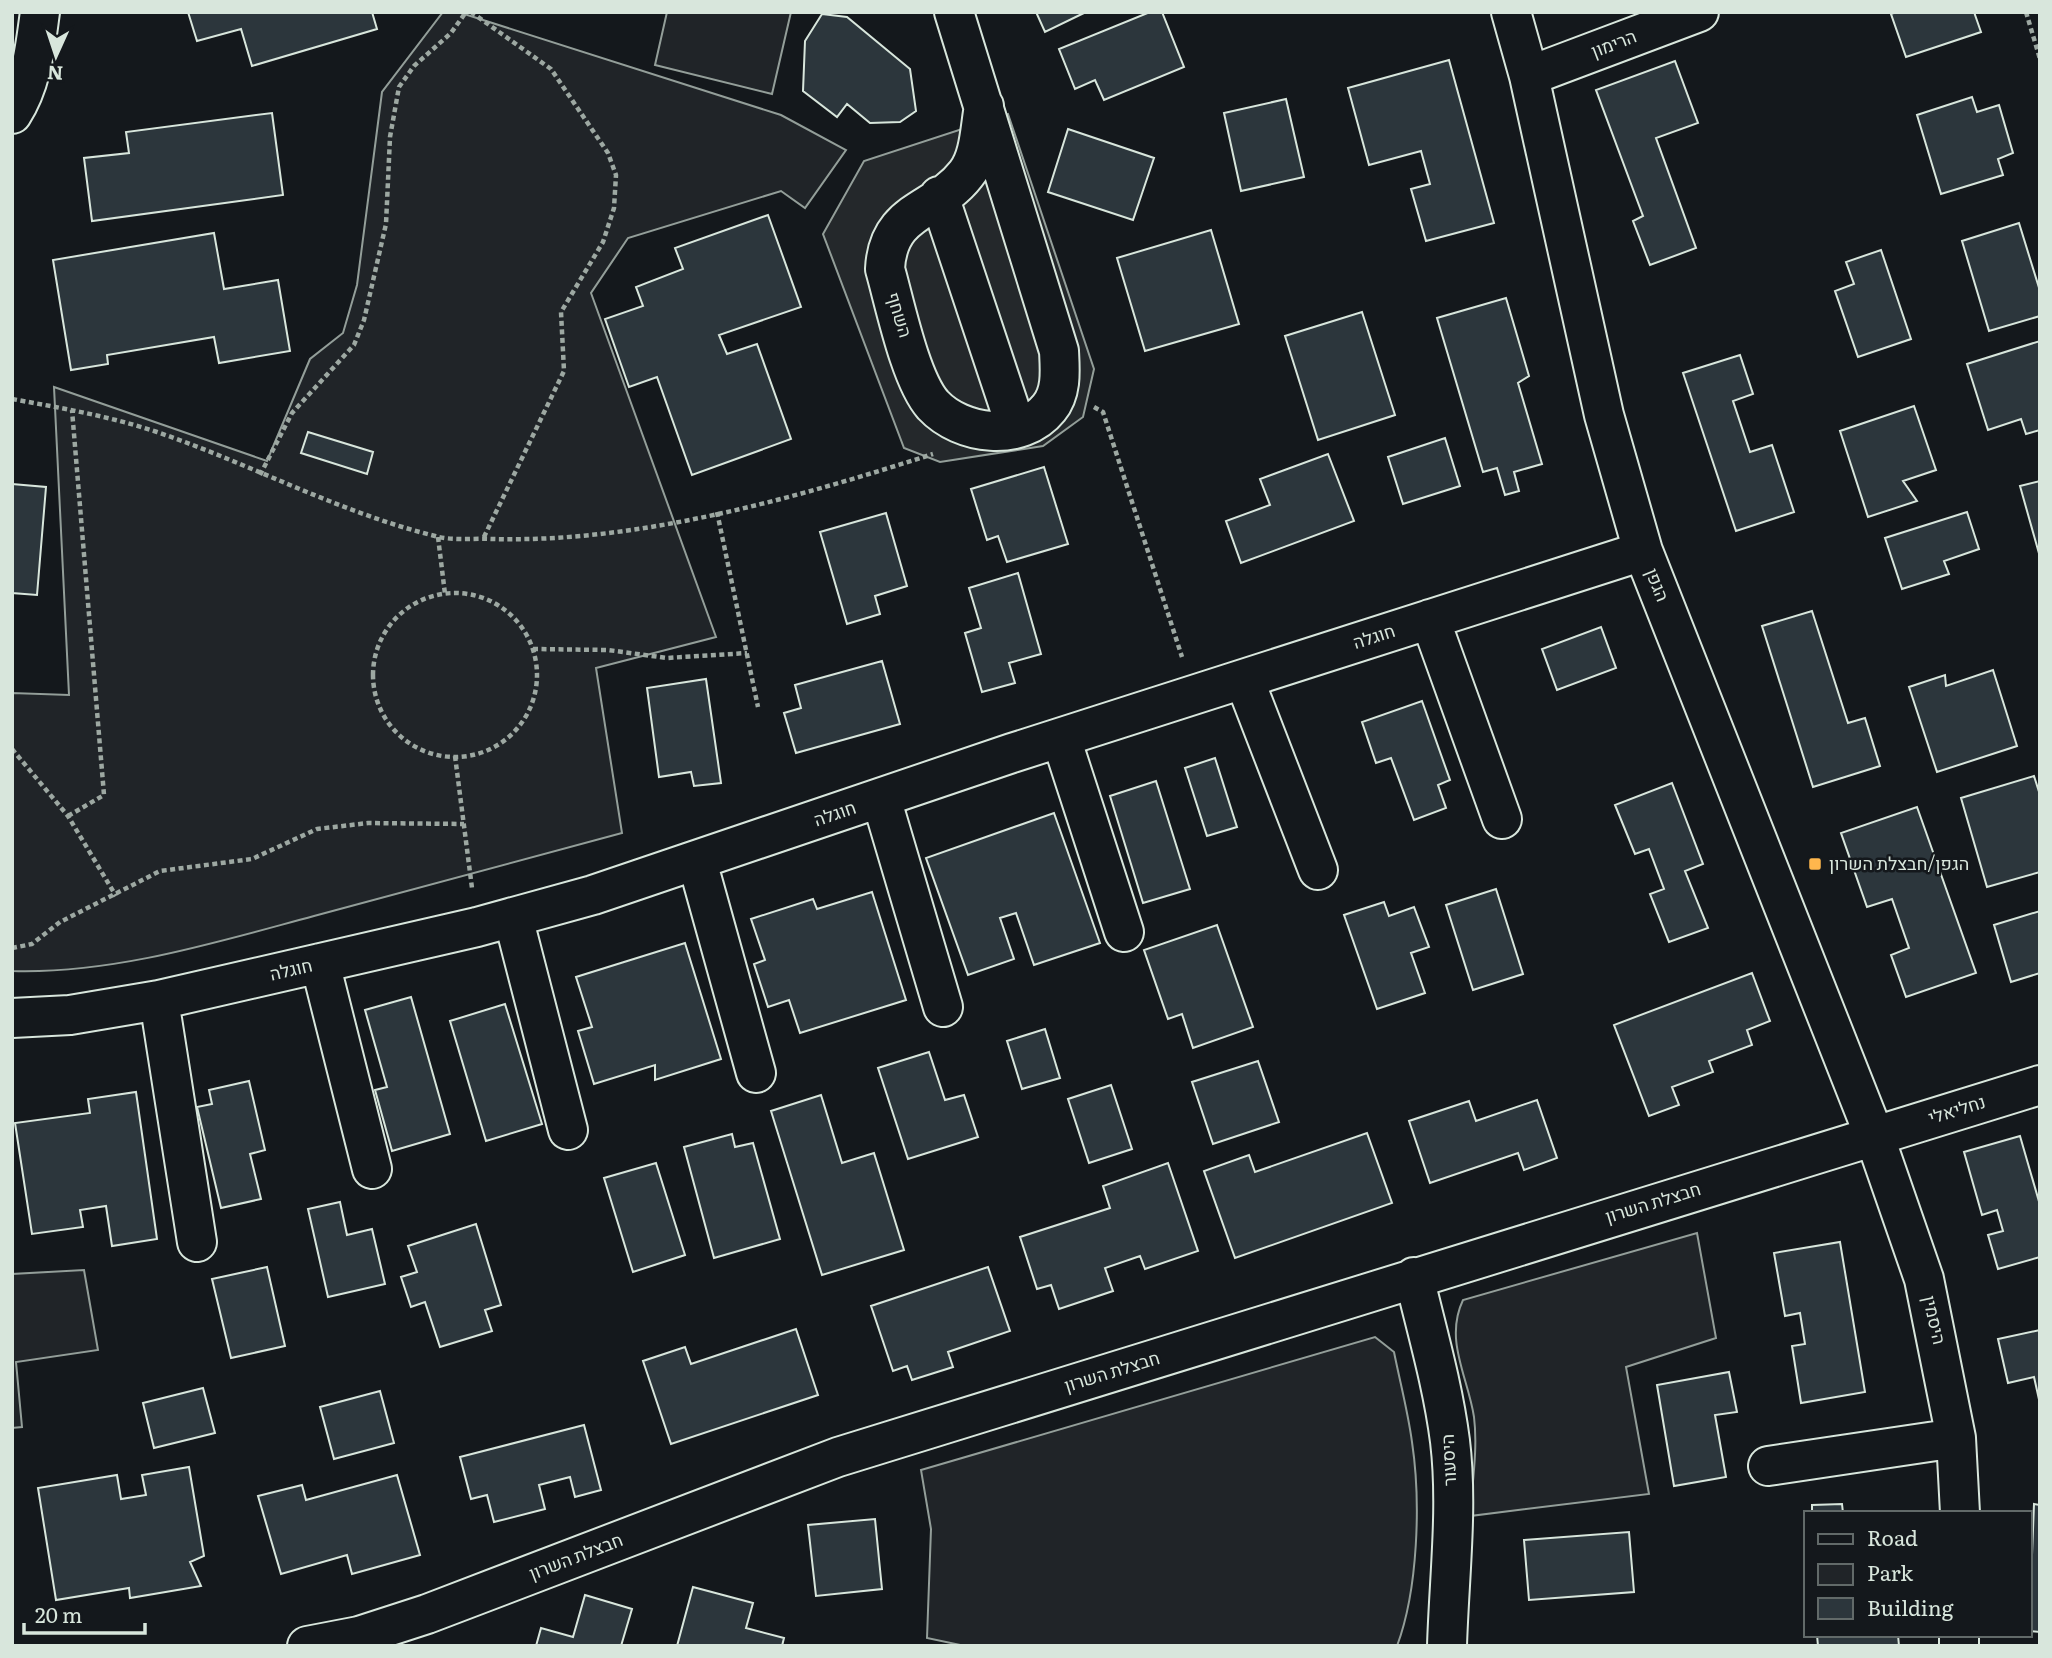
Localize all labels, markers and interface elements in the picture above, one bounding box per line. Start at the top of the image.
north arrow [21,21,91,91]
street label: הרימון [1587,22,1640,64]
text: N [46,60,64,88]
street label: השחף [881,288,920,341]
street label: הגפן [1640,564,1677,605]
street label: חוגלה [1349,616,1398,655]
street label: חוגלה [810,793,859,832]
place label: הגפן/חבצלת השרון [1829,849,1969,876]
marker: הגפן/חבצלת השרון [1807,856,1823,872]
street label: חוגלה [267,951,315,987]
street label: נחליאלי [1925,1087,1988,1130]
street label: חבצלת השרון [1602,1174,1704,1229]
street label: היסמין [1917,1293,1954,1347]
street label: חבצלת השרון [1061,1343,1163,1398]
street label: היסעור [1433,1433,1462,1487]
legend [1804,1511,2031,1637]
text: Road [1867,1521,1918,1552]
street label: חבצלת השרון [525,1525,626,1586]
text: Park [1867,1556,1913,1587]
text: Building [1867,1591,1954,1622]
scale bar [24,1592,145,1636]
text: 20 m [35,1598,82,1629]

